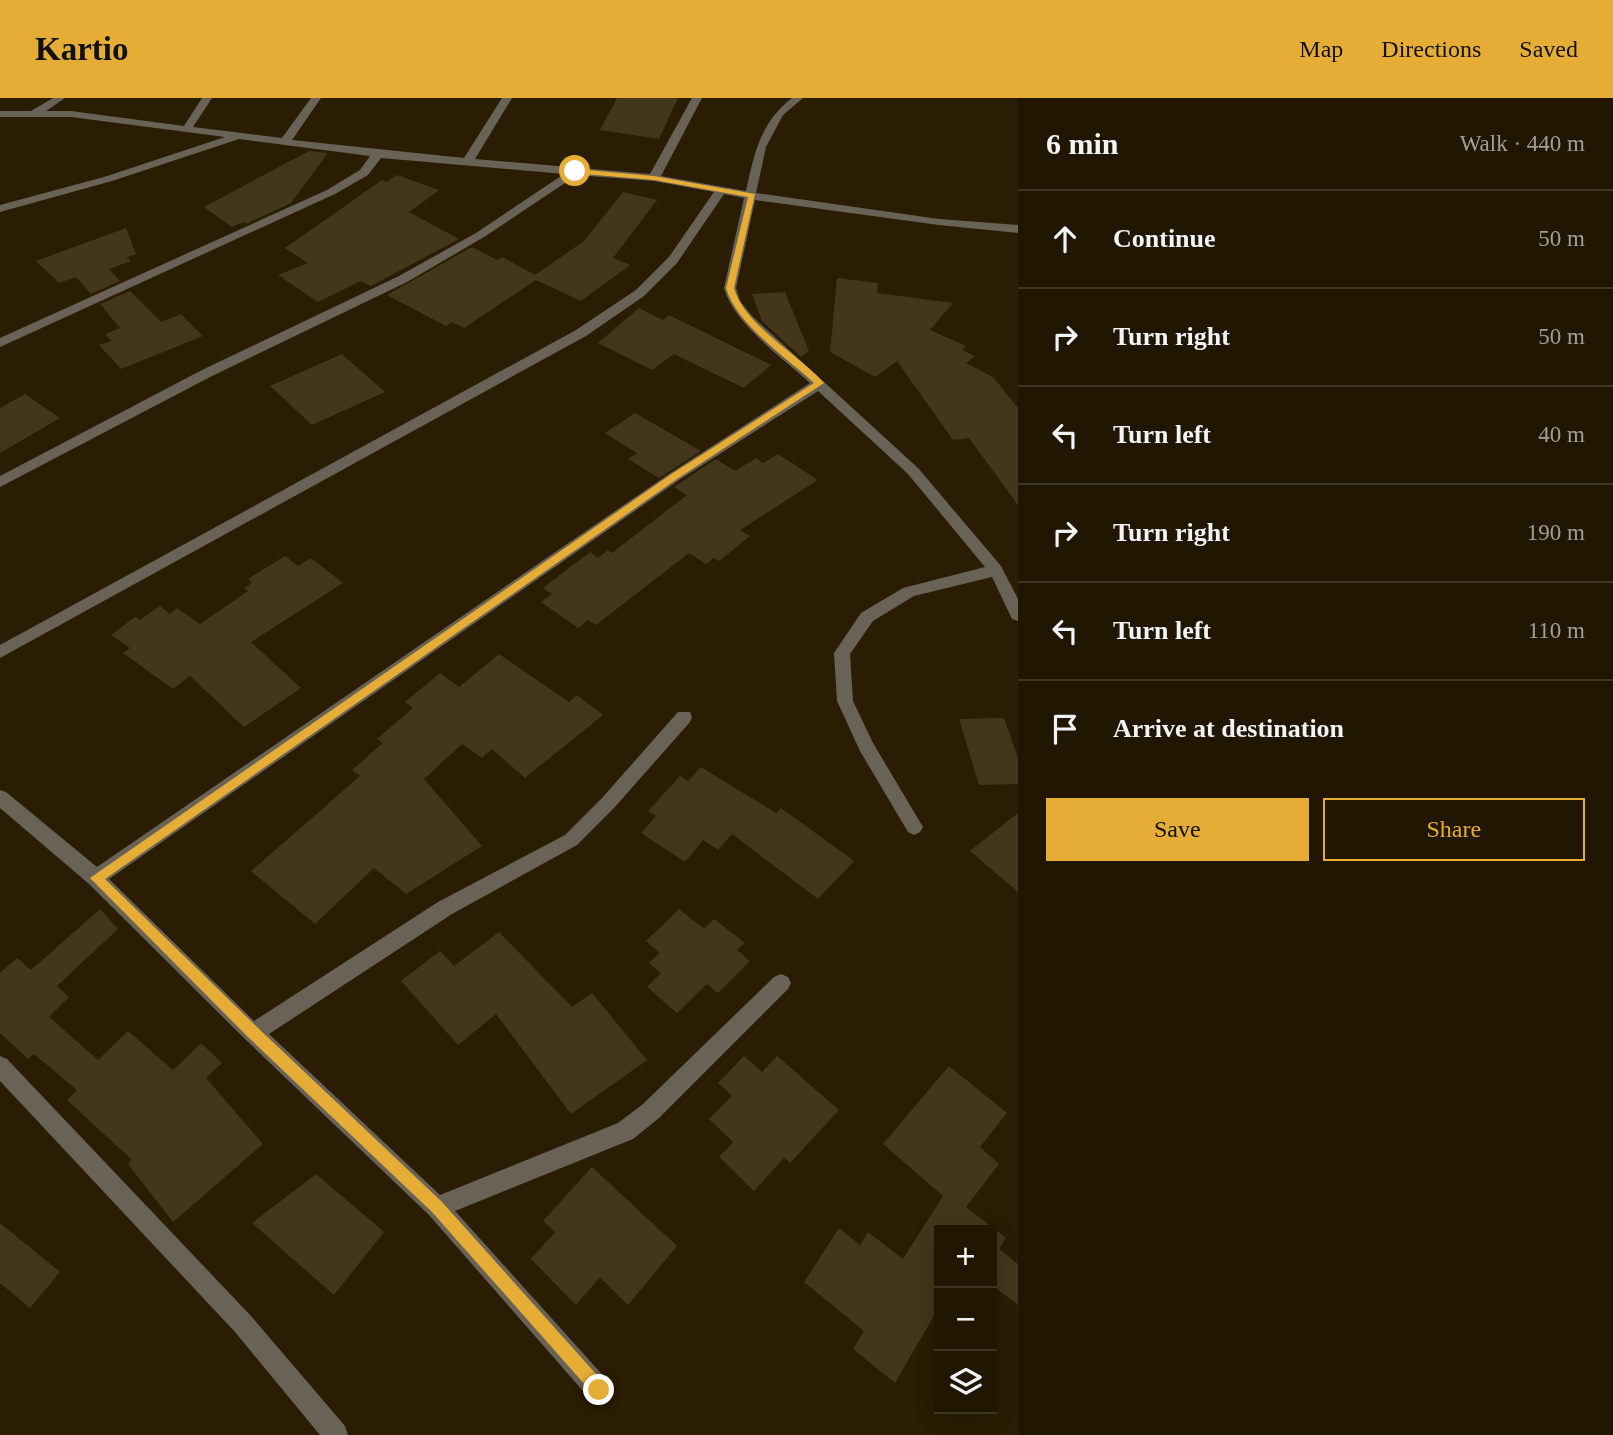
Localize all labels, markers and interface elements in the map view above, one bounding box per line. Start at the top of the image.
text: Kartio [35,31,128,67]
text: Map [1299,36,1343,62]
text: Directions [1381,36,1481,62]
text: Saved [1519,36,1578,62]
text: 6 min [1046,127,1119,160]
text: Walk · 440 m [1460,131,1585,156]
route start [559,155,590,186]
icon: ahead [1046,220,1084,258]
text: Continue [1113,224,1216,253]
text: 50 m [1538,226,1585,251]
icon: right [1046,318,1084,356]
text: Turn right [1113,322,1230,351]
text: 50 m [1538,324,1585,349]
icon: left [1046,416,1084,454]
text: Turn left [1113,420,1211,449]
text: 40 m [1538,422,1585,447]
icon: right [1046,514,1084,552]
text: Turn right [1113,518,1230,547]
text: 190 m [1527,520,1585,545]
icon: left [1046,612,1084,650]
text: Turn left [1113,616,1211,645]
text: 110 m [1528,618,1585,643]
icon: arrive [1046,710,1084,748]
text: Arrive at destination [1113,714,1344,743]
button: Save [1046,798,1309,861]
button: Share [1323,798,1585,861]
map controls [934,1225,997,1414]
button: + [934,1225,997,1288]
button: − [934,1288,997,1351]
button: layers [934,1351,997,1414]
route end [583,1374,614,1405]

